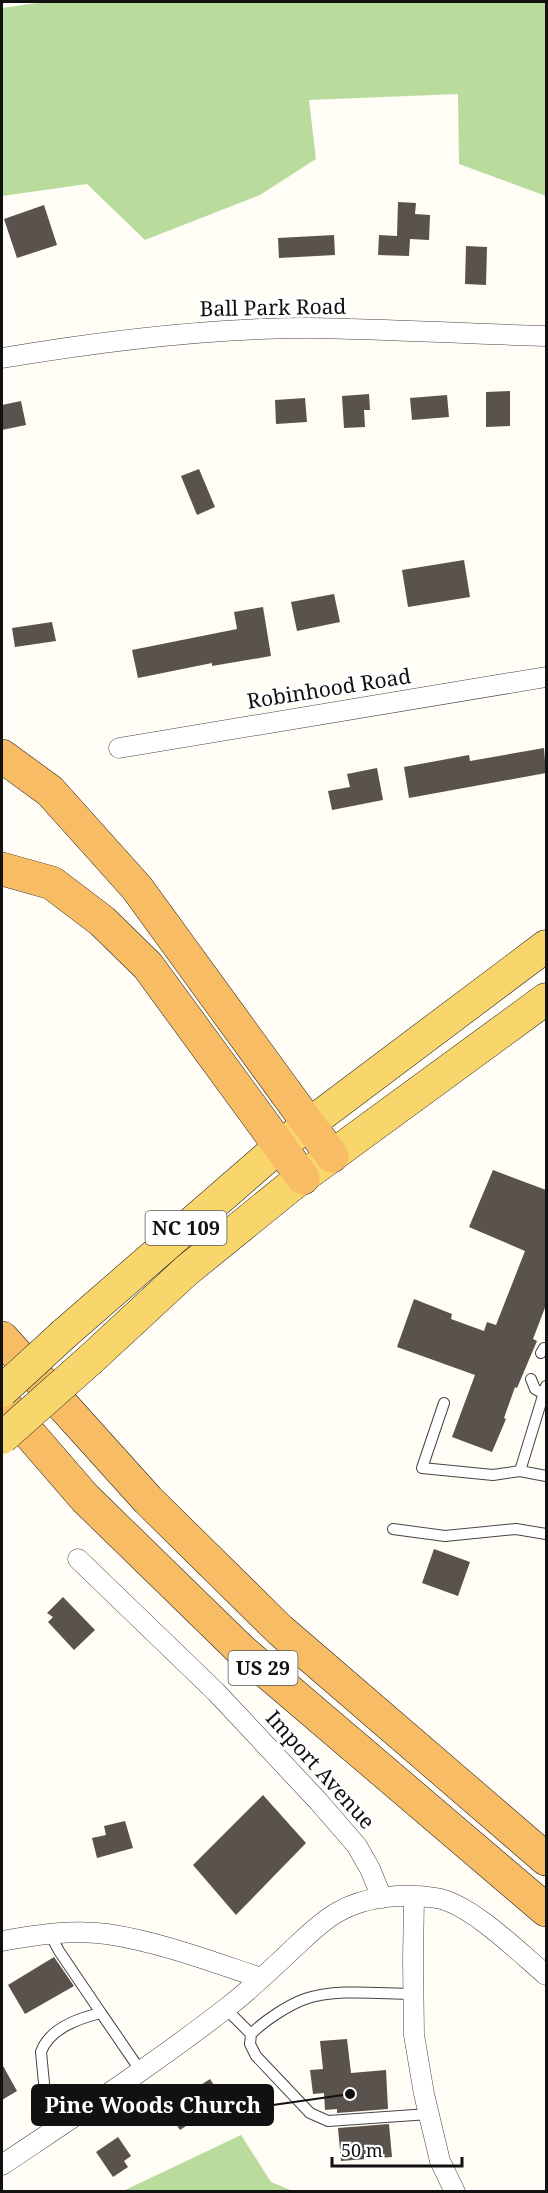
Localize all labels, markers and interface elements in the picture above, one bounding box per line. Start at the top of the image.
street label: Ball Park Road [199,292,347,322]
street label: Robinhood Road [245,661,413,715]
road number: NC 109 [146,1211,226,1245]
road number: US 29 [228,1651,298,1685]
street label: Import Avenue [260,1704,381,1835]
callout: Pine Woods Church [32,2085,273,2125]
text: Pine Woods Church [45,2089,261,2119]
scale bar [332,2130,462,2168]
text: 50 m [341,2138,383,2162]

